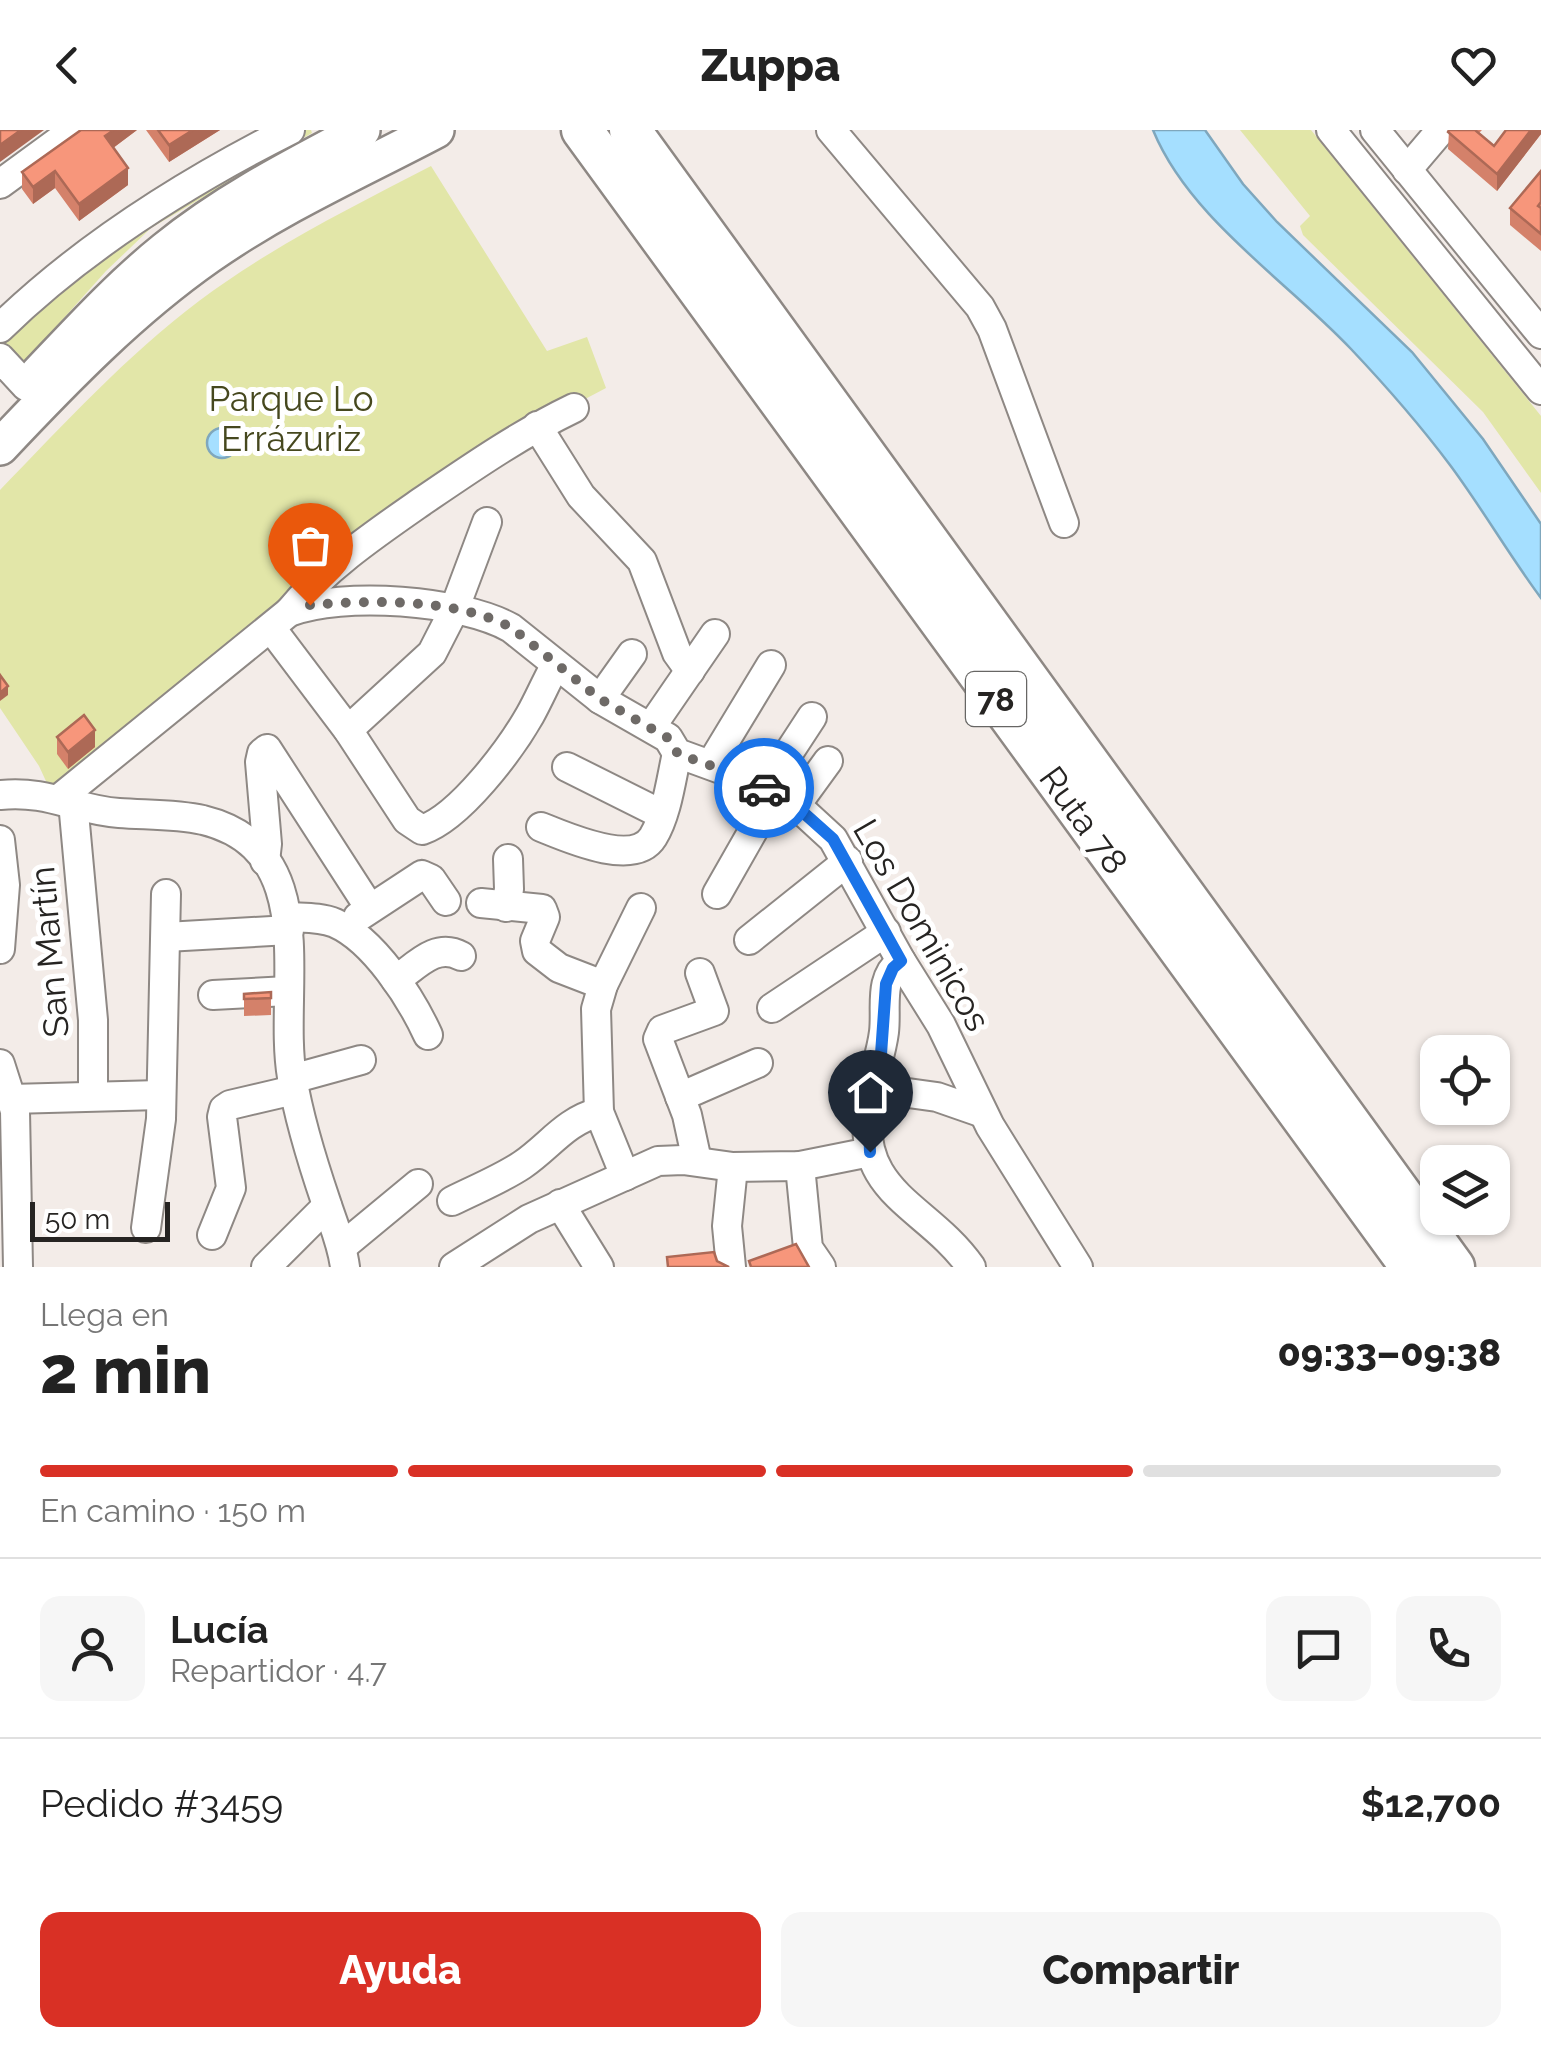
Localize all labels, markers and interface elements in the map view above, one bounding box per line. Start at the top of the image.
icon: back [40,38,95,93]
icon: heart [1446,38,1501,93]
text: Zuppa [701,39,840,92]
park label: Parque Lo Errázuriz [208,378,374,459]
pin [268,503,353,606]
icon: bag [283,518,338,573]
road number: 78 [966,672,1026,726]
courier [714,738,814,838]
street label: Ruta 78 [1031,758,1137,882]
icon: car [737,761,792,816]
street label: Los Dominicos [845,812,999,1038]
street label: San Martín [21,865,77,1039]
map controls [1420,1035,1510,1235]
button: locate [1420,1035,1510,1125]
pin [828,1050,913,1153]
icon: home [843,1065,898,1120]
button: layers [1420,1145,1510,1235]
scale bar [30,1197,170,1242]
text: 50 m [45,1203,110,1236]
text: Llega en [40,1296,169,1333]
text: 09:33–09:38 [1277,1330,1501,1375]
text: 2 min [40,1332,211,1408]
text: En camino · 150 m [40,1492,306,1529]
button: person [40,1596,145,1701]
button: chat [1266,1596,1371,1701]
button: phone [1396,1596,1501,1701]
text: Lucía [170,1607,269,1652]
text: Repartidor · 4.7 [170,1652,387,1689]
text: Pedido #3459 [40,1781,283,1826]
text: $12,700 [1361,1781,1501,1826]
button: Ayuda [40,1912,761,2027]
button: Compartir [781,1912,1501,2027]

